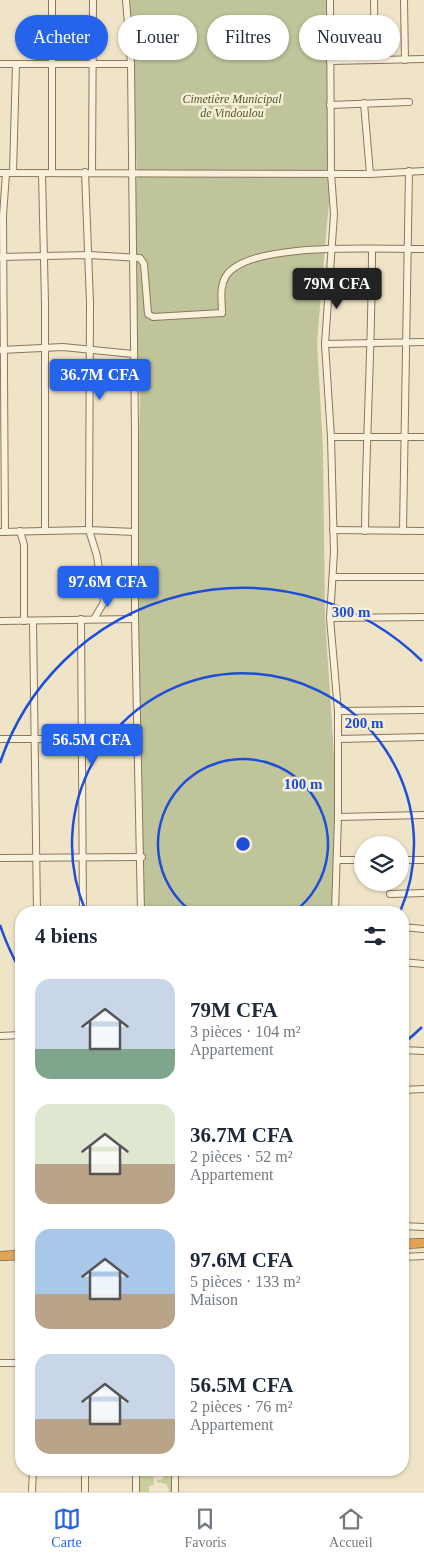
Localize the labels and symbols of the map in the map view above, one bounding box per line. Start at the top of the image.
park label: Cimetière Municipal de Vindoulou [182,92,282,120]
pin: 79M CFA [291,268,383,310]
pin: 36.7M CFA [43,358,157,401]
pin: 97.6M CFA [51,566,165,608]
text: 300 m [332,604,371,620]
text: 200 m [345,715,384,731]
pin: 56.5M CFA [35,724,149,766]
text: 100 m [284,776,323,792]
centre of rings [234,835,252,853]

